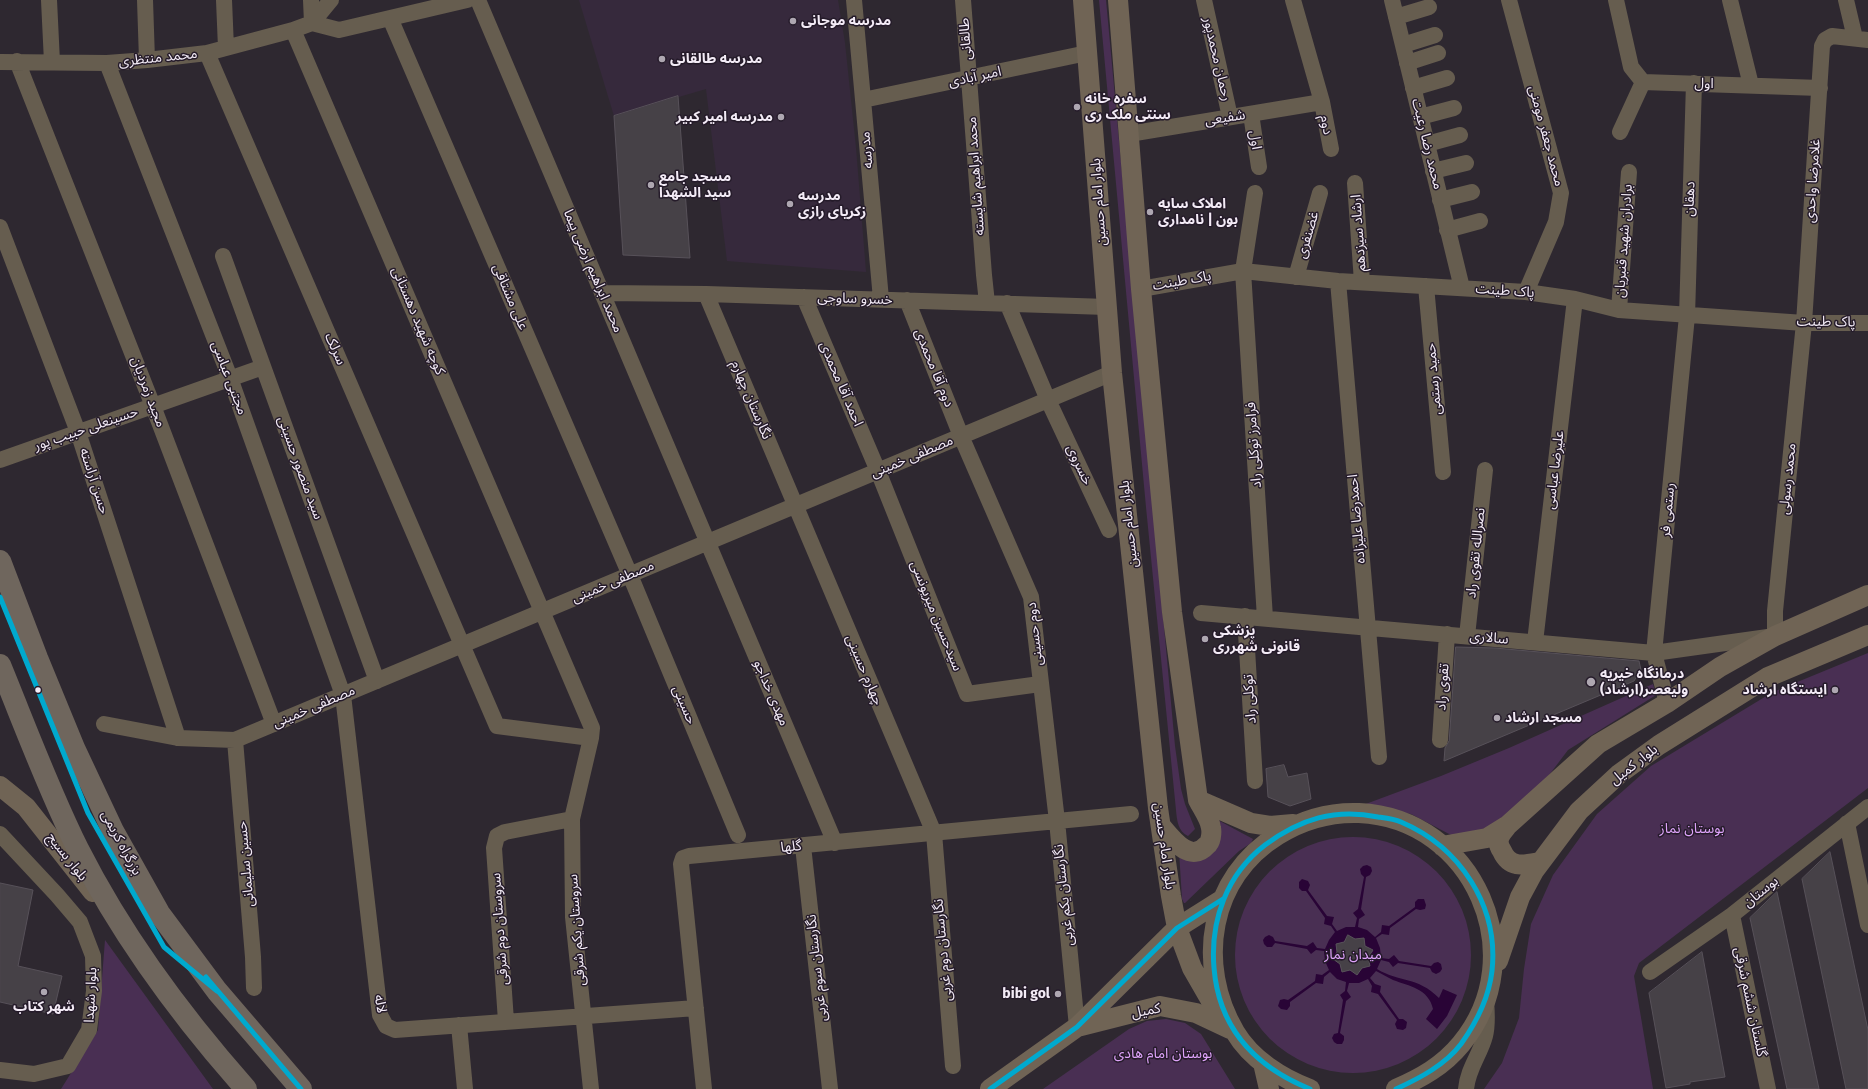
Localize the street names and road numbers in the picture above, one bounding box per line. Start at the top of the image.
street label: رحمان محمدپور [1199,15,1235,103]
street label: طالقانی [956,17,976,61]
street label: محمد منتظری [118,46,198,70]
street label: امیر آبادی [947,63,1003,91]
street label: اول [1694,75,1714,93]
street label: محمد جعفر مومنی [1524,84,1568,188]
street label: محمد رضا رعیت [1408,97,1446,191]
street label: شفیعی [1204,107,1246,129]
street label: دوم [1316,114,1336,136]
street label: محمد ابراهیم شایسته [963,116,989,236]
street label: اول [1245,129,1265,151]
street label: مدرسه [857,131,877,169]
street label: غلامرضا واحدی [1802,138,1824,224]
street label: بلوار امام حسین [1088,158,1110,246]
street label: دهقان [1681,181,1699,217]
street label: برادران شهید قنبریان [1612,184,1636,298]
street label: ارشاد سیزدهم [1348,194,1370,272]
street label: محمد ابراهیم ارضی پیما [559,207,627,335]
street label: غضنفری [1293,209,1323,261]
street label: علی مشتاقی [489,261,531,333]
street label: کوچه شهید دهستانی [388,265,448,377]
street label: پاک طینت [1151,268,1213,294]
street label: پاک طینت [1475,281,1535,301]
street label: خسرو ساوجی [817,289,893,309]
street label: پاک طینت [1796,313,1856,331]
street label: دوم آقا محمدی [911,326,957,410]
street label: سرلک [321,330,349,368]
street label: مجتبی عباسی [207,339,251,417]
street label: احمد آقا محمدی [816,339,866,429]
street label: حمید رستمی [1422,342,1446,416]
street label: مجید زمردیان [127,354,169,430]
street label: نگارستان چهارم [727,358,775,442]
street label: فرامرز توکلی راد [1243,401,1265,489]
street label: حسینعلی حبیب پور [32,403,140,455]
street label: سید منصور حسینی [274,414,326,522]
street label: علیرضا عباسی [1542,430,1568,510]
street label: مصطفی خمینی [868,432,956,482]
street label: خسروی [1062,442,1096,488]
street label: محمد رسولی [1776,442,1800,516]
street label: حسن آراسته [75,446,113,516]
street label: احمدرضا علیزاده [1345,474,1369,564]
street label: بلوار امام حسین [1116,480,1142,568]
street label: رستمی فر [1657,482,1679,538]
street label: نصرالله تقوی راد [1463,507,1489,599]
street label: مصطفی خمینی [569,557,657,607]
street label: سیدحسین میریونسی [906,558,966,674]
street label: دوم حسینی [1023,601,1047,667]
street label: سالاری [1469,628,1509,648]
street label: چهارم حسینی [842,632,886,708]
street label: مهدی خداجو [750,657,792,729]
street label: تقوی راد [1433,663,1453,711]
street label: توکلی راد [1240,674,1260,724]
street label: مصطفی خمینی [270,682,358,732]
street label: حسینی [668,683,700,727]
street label: بلوار کمیل [1607,741,1661,789]
street label: بلوار امام حسین [1150,801,1178,891]
street label: بزرگراه کریمی [97,808,145,878]
street label: حسین سلیمانی [234,820,258,908]
street label: بلوار بسیج [43,829,91,885]
street label: گلها [780,838,802,856]
street label: نگارستان یکم غربی [1050,843,1078,947]
street label: سروستان دوم شرقی [488,872,512,986]
street label: بوستان [1740,873,1782,911]
street label: سروستان یکم شرقی [565,874,589,986]
street label: نگارستان دوم غربی [930,898,956,1002]
street label: نگارستان سوم غربی [803,914,831,1022]
street label: گلستان ششم شرقی [1730,946,1770,1058]
street label: بلوار شهدا [81,967,101,1023]
street label: لاله [370,993,390,1015]
street label: کمیل [1130,1000,1162,1022]

